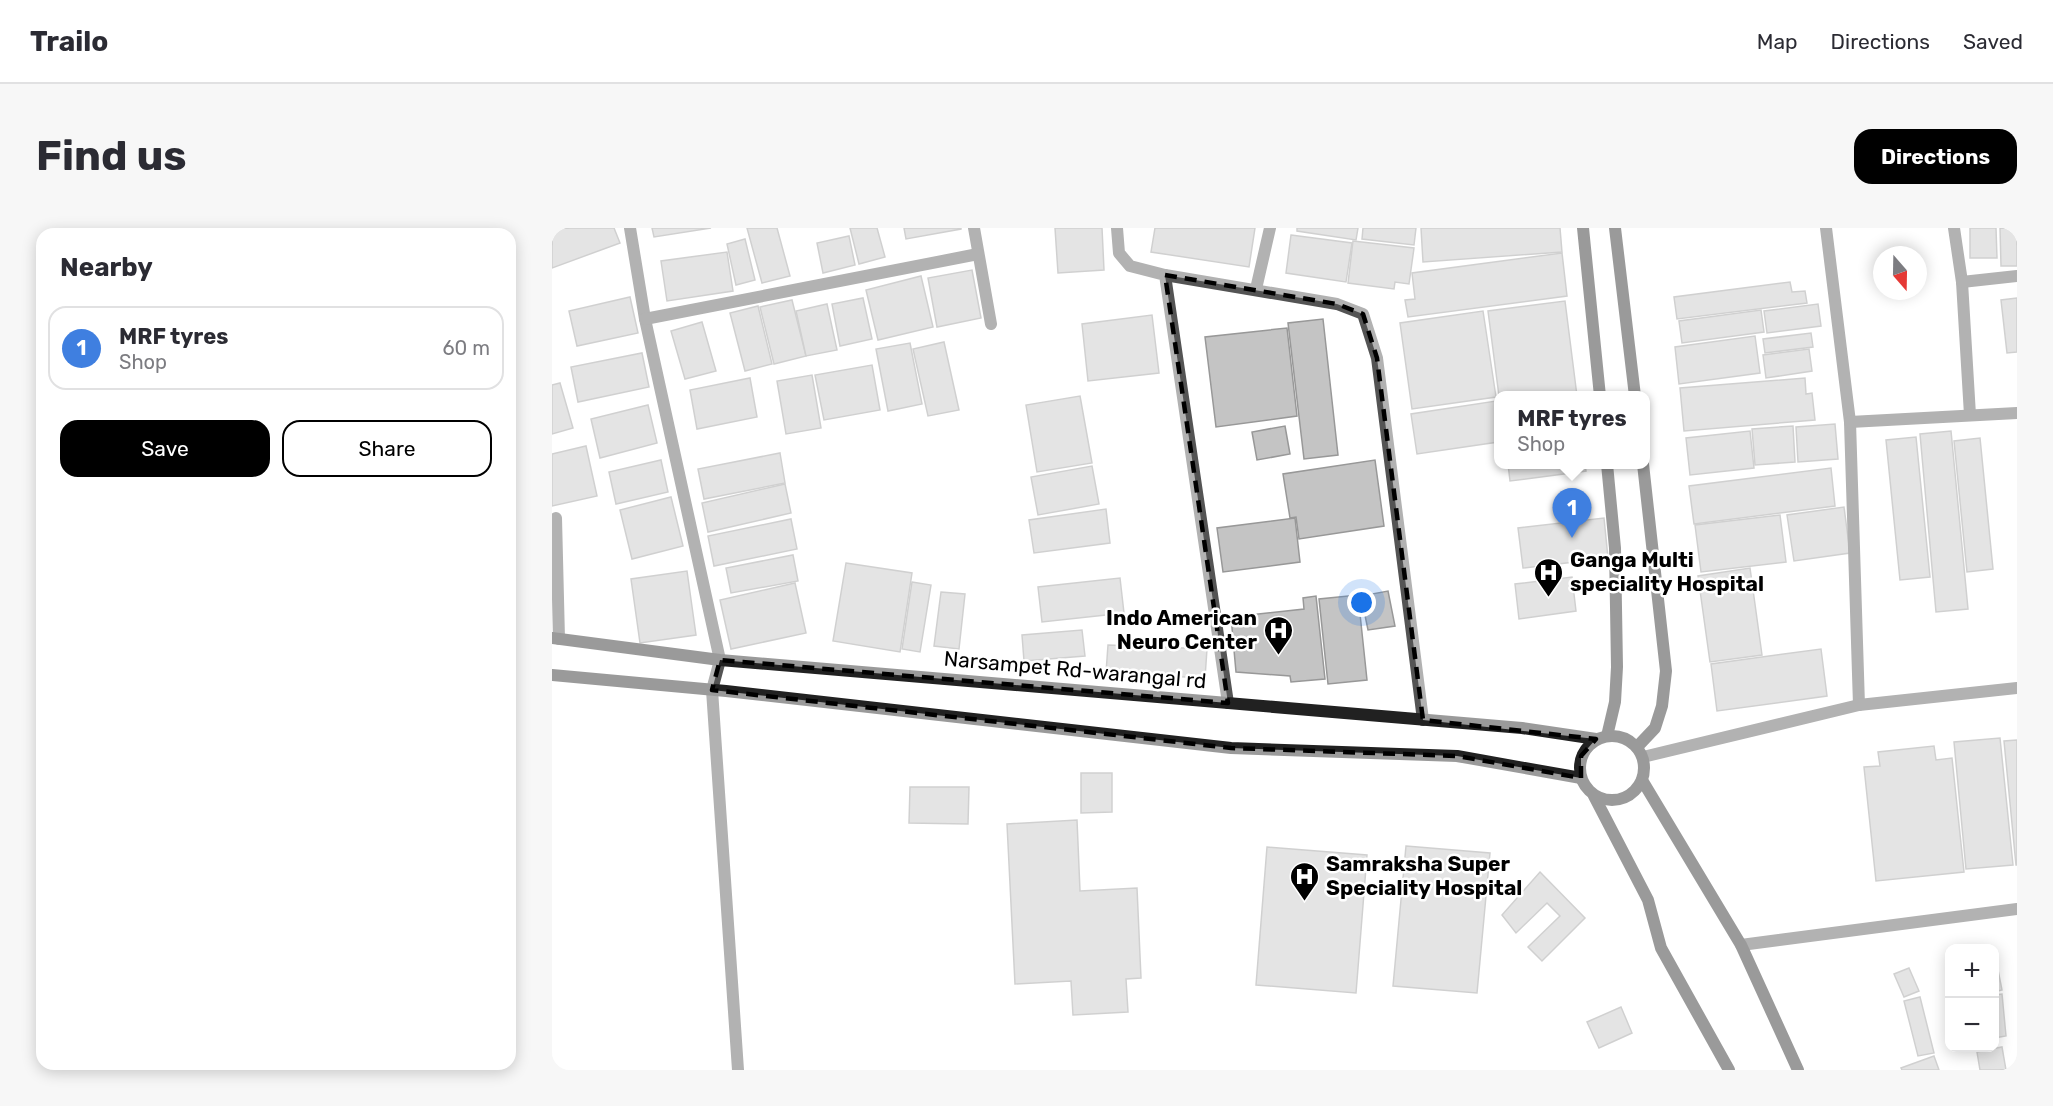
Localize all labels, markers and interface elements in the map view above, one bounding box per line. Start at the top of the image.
text: Trailo [30,25,108,58]
text: Map [1757,29,1798,54]
text: Directions [1831,29,1930,54]
text: Saved [1963,29,2023,54]
button: Directions [1854,129,2017,184]
text: Find us [36,131,187,181]
north arrow [1873,246,1927,300]
text: Nearby [60,252,153,283]
text: MRF tyres [119,323,228,350]
text: 1 [77,336,86,360]
text: 60 m [443,336,490,360]
text: Shop [119,350,167,374]
popup [1494,391,1650,469]
text: MRF tyres [1517,405,1627,432]
button: Save [60,420,270,477]
button: Share [282,420,492,477]
text: Shop [1517,432,1565,456]
pin: 1 [1552,488,1592,538]
place label: Ganga Multi speciality Hospital [1570,547,1764,596]
hospital icon: Ganga Multi speciality Hospital [1533,556,1565,598]
your location [1347,588,1376,617]
place label: Indo American Neuro Center [1106,605,1257,654]
hospital icon: Indo American Neuro Center [1262,614,1294,656]
street label: Narsampet Rd-warangal rd [943,646,1207,693]
place label: Samraksha Super Speciality Hospital [1326,851,1522,900]
hospital icon: Samraksha Super Speciality Hospital [1289,860,1321,902]
map controls [1945,944,1999,1052]
button: + [1945,944,1999,998]
button: − [1945,998,1999,1052]

